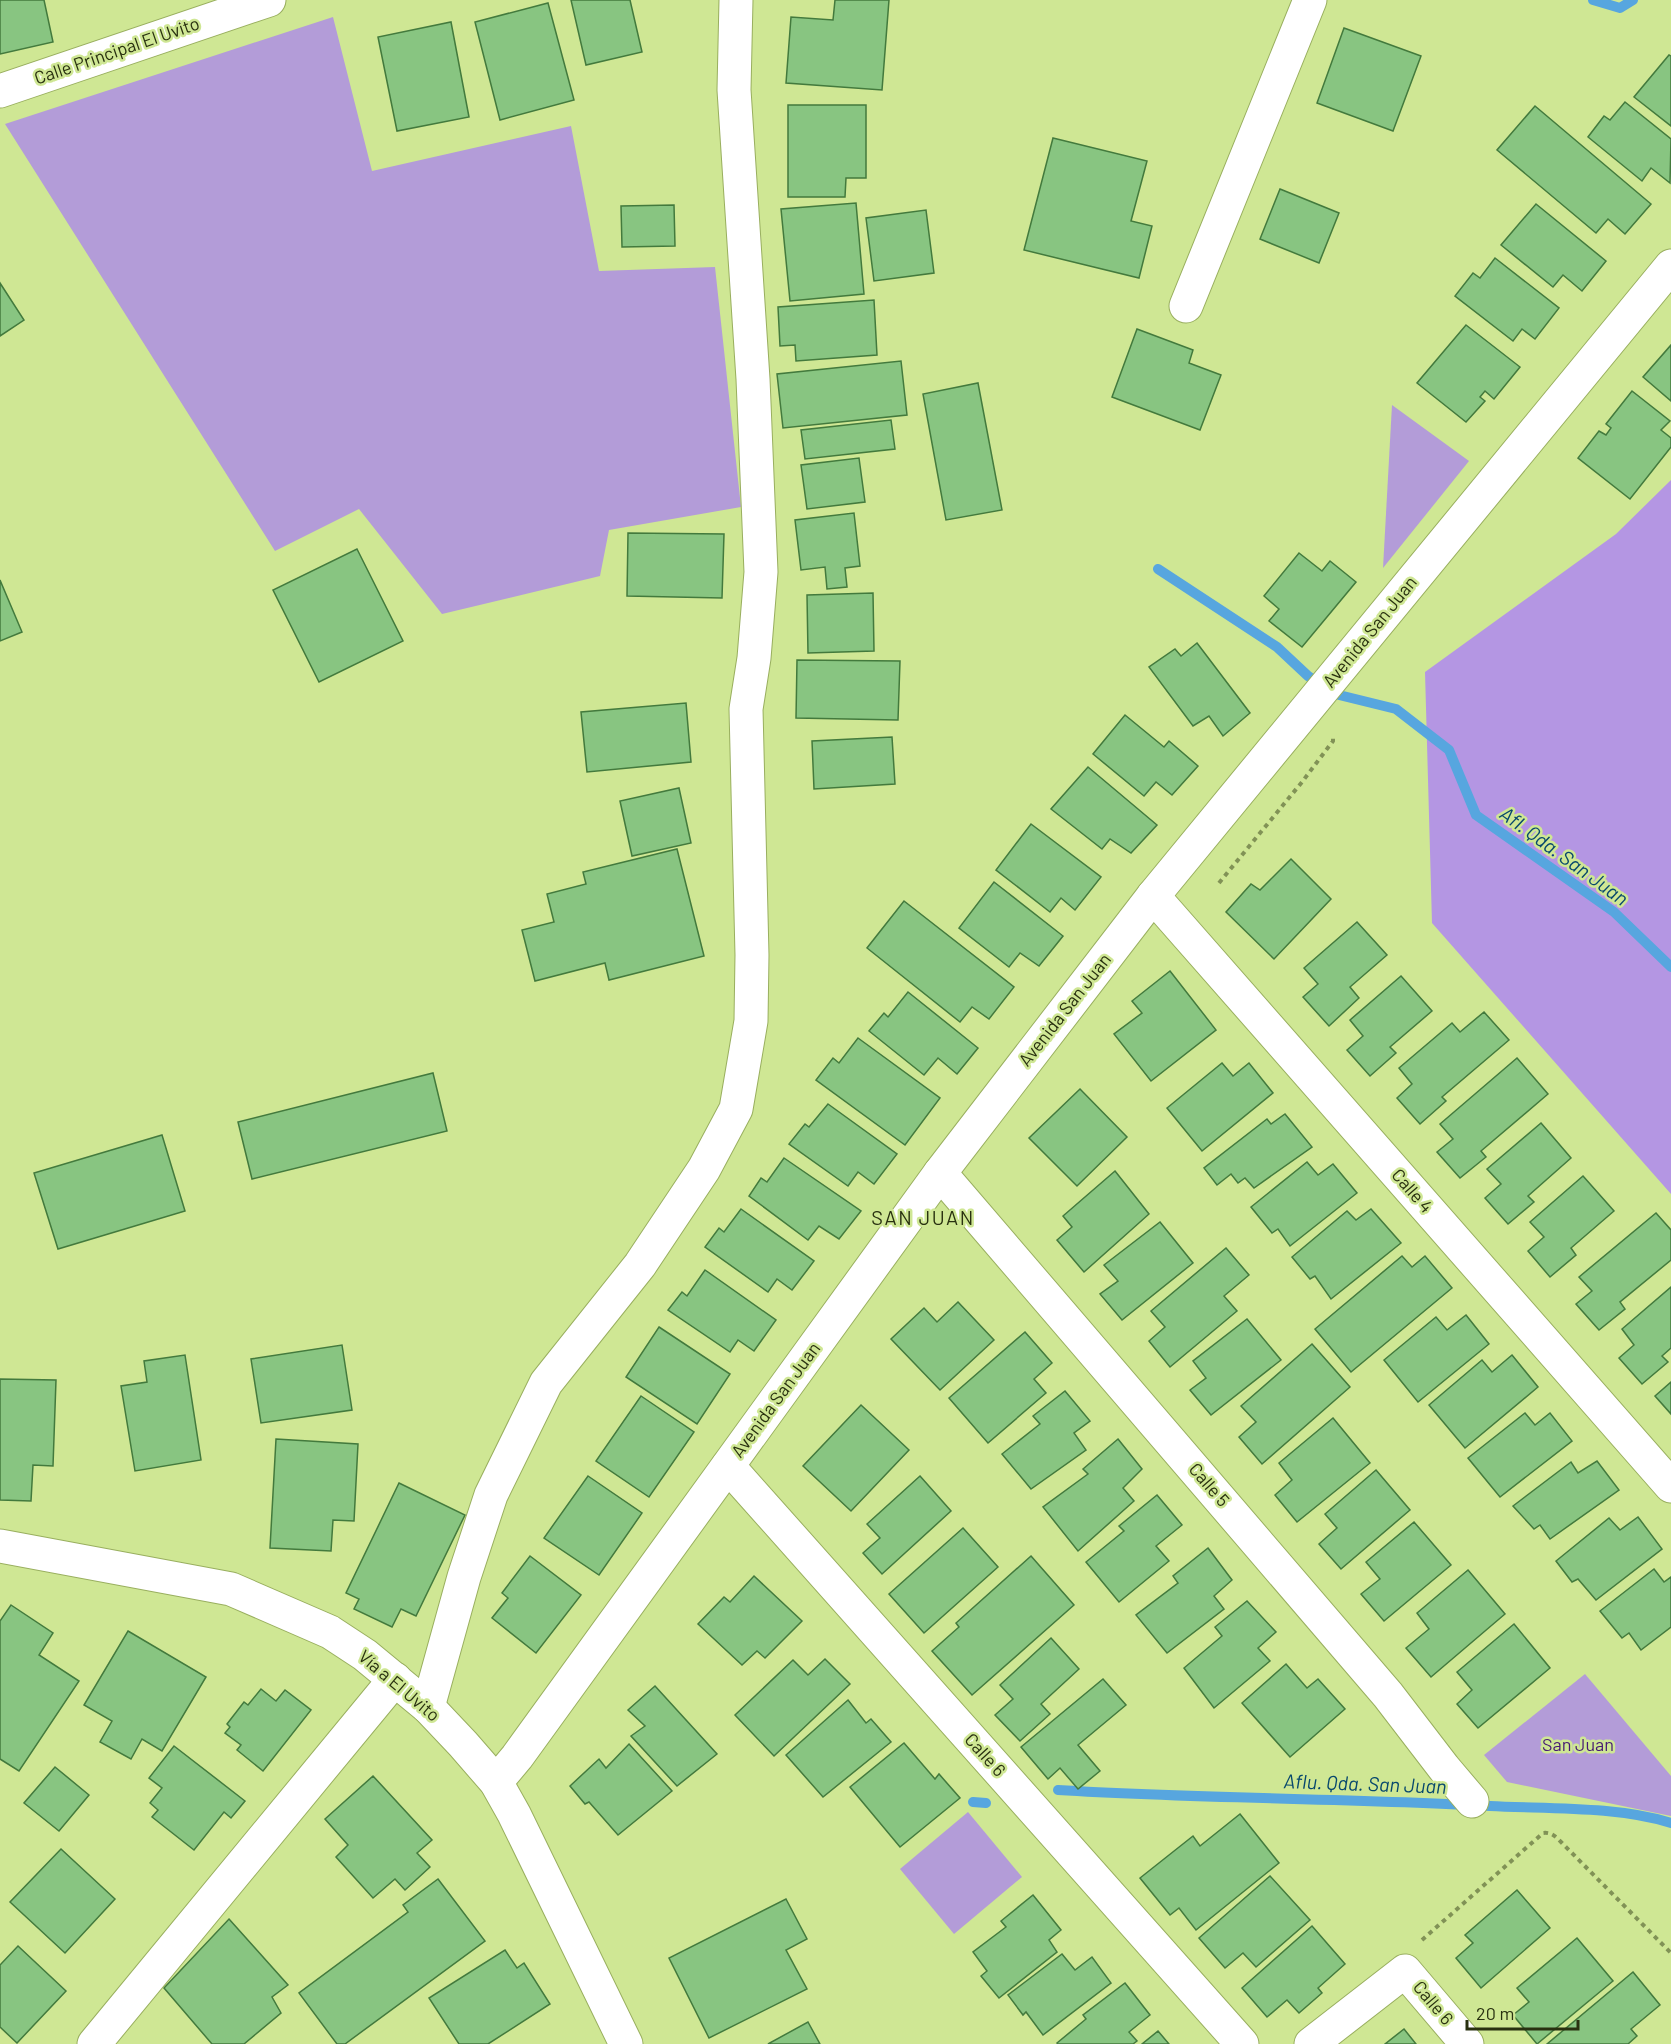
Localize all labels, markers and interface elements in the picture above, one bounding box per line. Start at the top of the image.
street label: Calle Principal El Uvito [31,11,202,89]
street label: Avenida San Juan [1318,571,1421,692]
water label: Afl. Qda. San Juan [1496,801,1633,910]
street label: Avenida San Juan [1013,949,1115,1070]
street label: Calle 4 [1388,1164,1438,1217]
district label: SAN JUAN [871,1205,975,1229]
street label: Avenida San Juan [726,1337,824,1461]
street label: Calle 5 [1185,1458,1235,1511]
street label: Vía a El Uvito [354,1645,445,1726]
street label: Calle 6 [961,1728,1011,1781]
park label: San Juan [1542,1733,1614,1755]
water label: Aflu. Qda. San Juan [1283,1768,1447,1798]
street label: Calle 6 [1409,1976,1459,2029]
scale bar [1467,1993,1578,2031]
text: 20 m [1476,2002,1514,2024]

